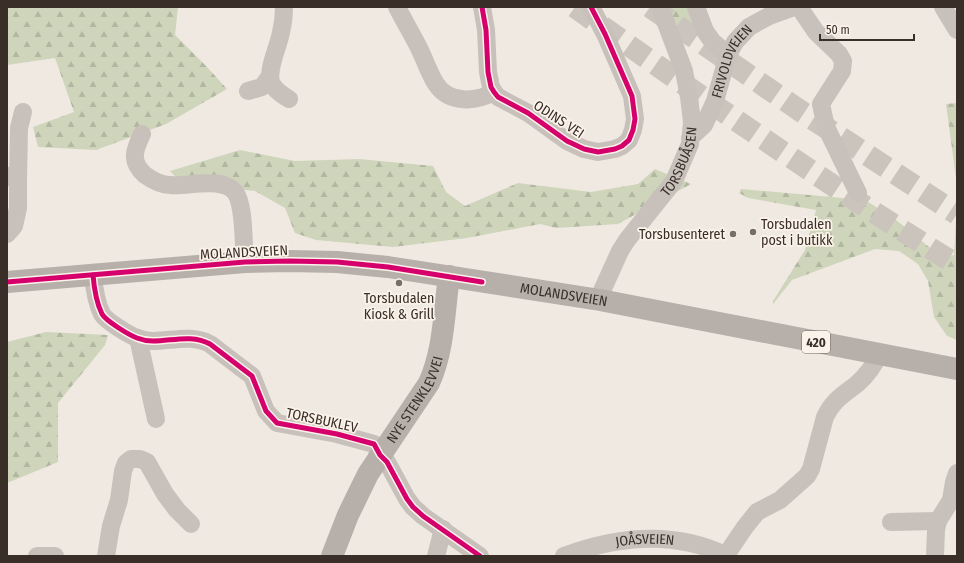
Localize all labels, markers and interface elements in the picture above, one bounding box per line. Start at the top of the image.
scale bar [820,16,914,42]
street label: FRIVOLDVEIEN [708,21,756,100]
text: 50 m [826,23,850,37]
street label: ODINS VEI [530,97,587,142]
street label: TORSBUÅSEN [657,126,701,200]
place label: Torsbudalen post i butikk [761,216,833,249]
place label: Torsbusenteret [639,226,725,243]
marker: Torsbudalen post i butikk [748,227,758,237]
marker: Torsbusenteret [728,229,738,239]
street label: MOLANDSVEIEN [200,242,288,263]
marker: Torsbudalen Kiosk & Grill [394,278,404,288]
street label: MOLANDSVEIEN [519,280,609,310]
place label: Torsbudalen Kiosk & Grill [364,290,435,323]
road number: 420 [802,331,830,353]
street label: NYE STENKLEVVEI [383,355,447,446]
street label: TORSBUKLEV [285,405,360,437]
street label: JOÅSVEIEN [614,530,675,551]

